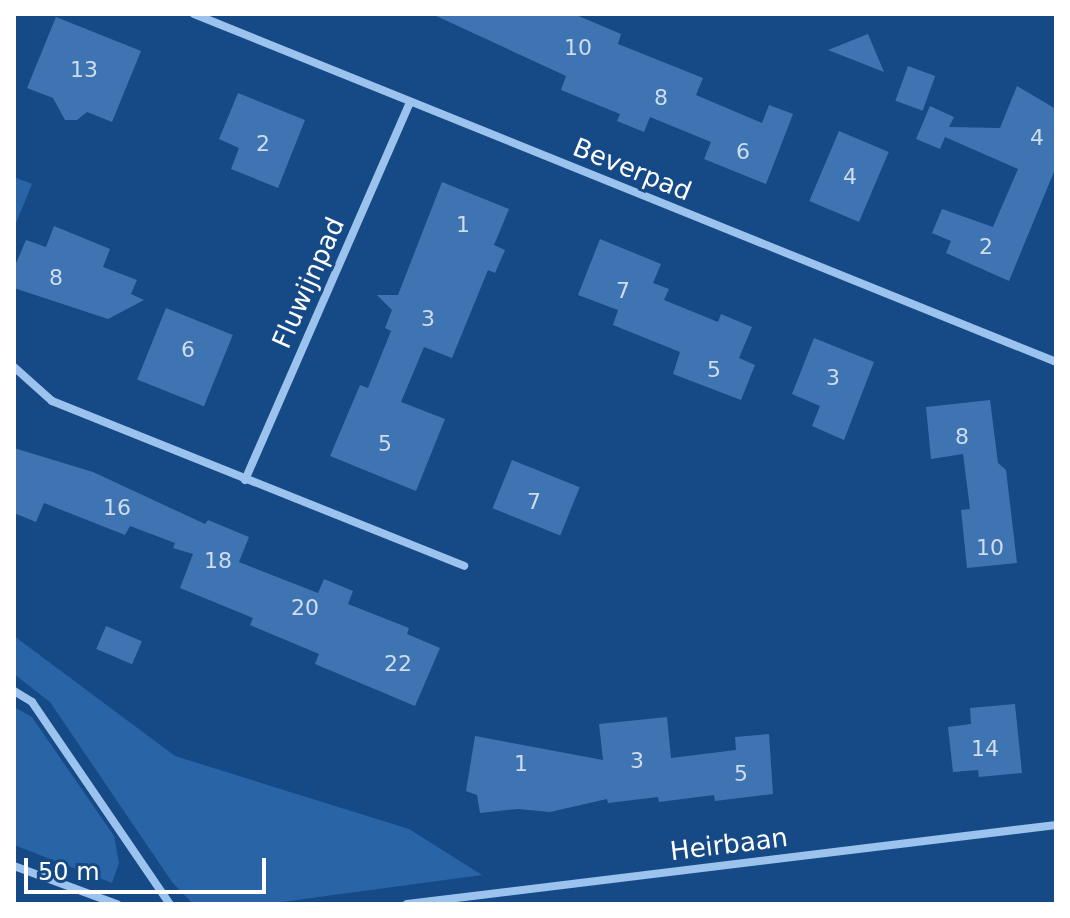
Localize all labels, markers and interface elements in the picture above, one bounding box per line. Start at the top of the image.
house number: 10 [564,35,592,61]
house number: 13 [70,57,98,83]
house number: 8 [654,85,668,111]
house number: 4 [1030,125,1044,151]
house number: 2 [256,131,270,157]
street label: Beverpad [568,132,696,208]
house number: 6 [736,139,750,165]
house number: 4 [843,164,857,190]
house number: 1 [456,212,470,238]
street label: Fluwijnpad [266,213,352,353]
house number: 2 [979,234,993,260]
house number: 8 [49,265,63,291]
house number: 7 [616,278,630,304]
house number: 3 [421,306,435,332]
house number: 6 [181,337,195,363]
house number: 5 [707,357,721,383]
house number: 3 [826,365,840,391]
house number: 8 [955,424,969,450]
house number: 5 [378,431,392,457]
house number: 7 [527,489,541,515]
house number: 16 [103,495,131,521]
house number: 10 [976,535,1004,561]
house number: 18 [204,548,232,574]
house number: 20 [291,595,319,621]
house number: 22 [384,651,412,677]
house number: 14 [971,736,999,762]
house number: 3 [630,748,644,774]
house number: 1 [514,751,528,777]
house number: 5 [734,761,748,787]
street label: Heirbaan [668,822,790,868]
scale bar [28,842,270,892]
text: 50 m [38,858,100,886]

